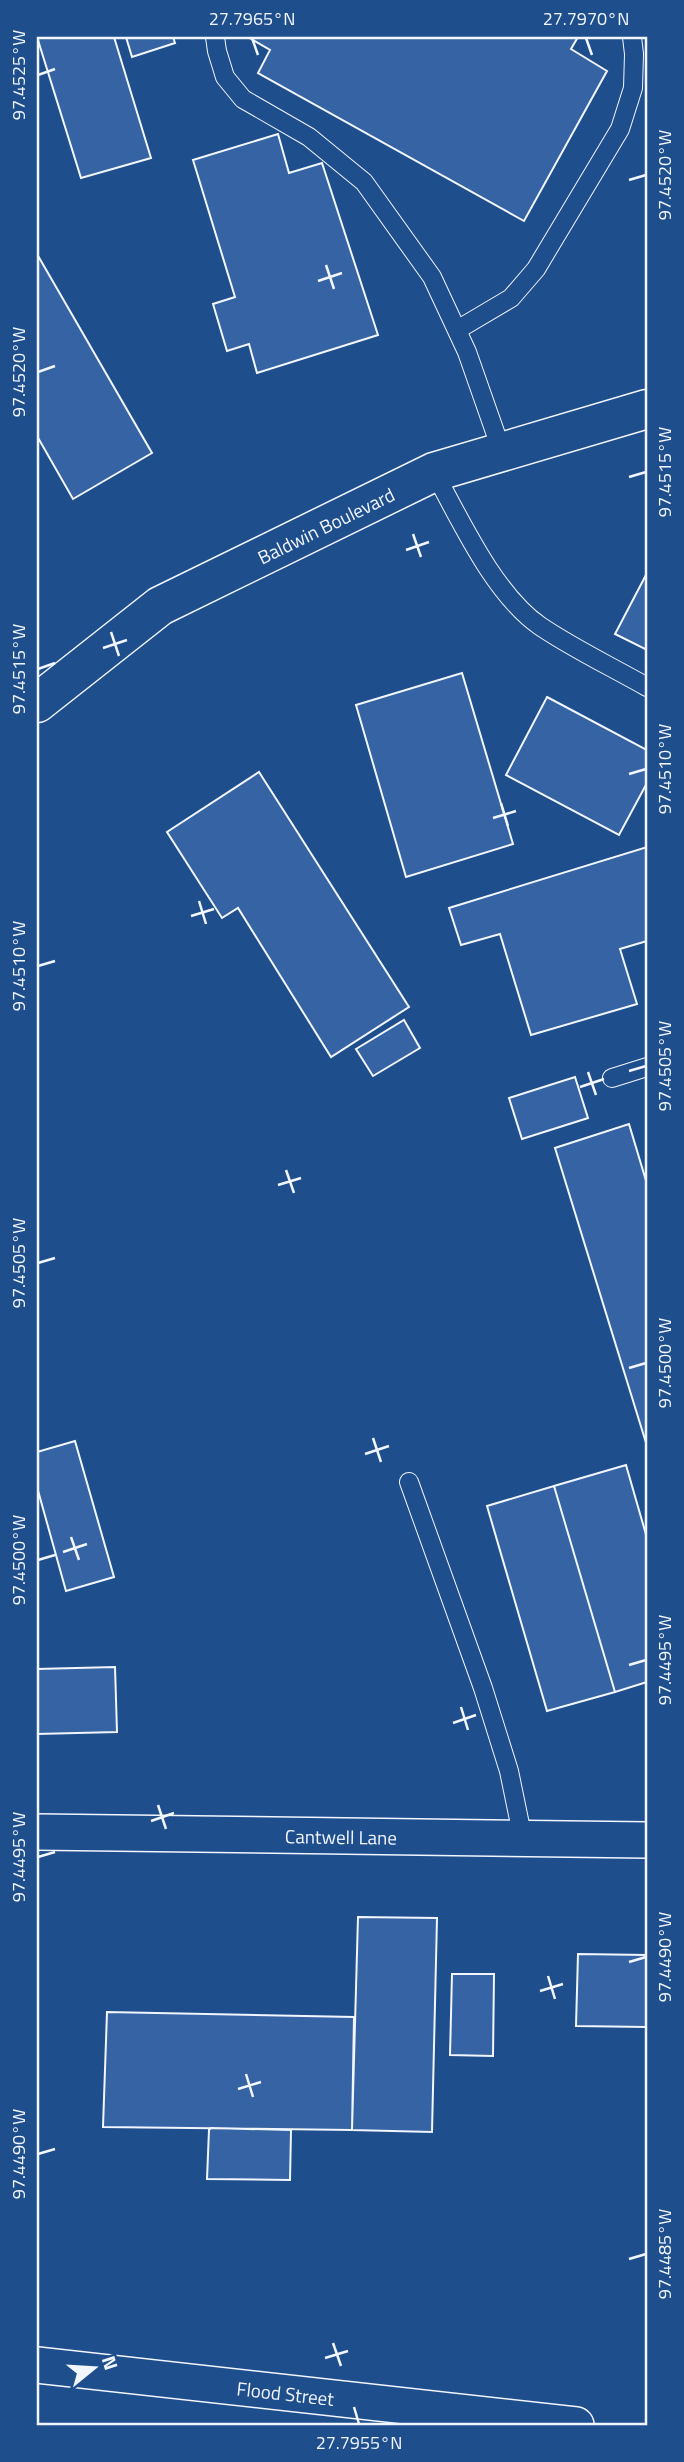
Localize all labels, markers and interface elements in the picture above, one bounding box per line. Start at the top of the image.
text: 27.7965°N [209,5,295,32]
text: 27.7970°N [543,5,629,32]
text: 97.4525°W [5,30,32,120]
text: 97.4520°W [651,130,678,220]
text: 97.4520°W [5,327,32,417]
text: 97.4515°W [651,427,678,517]
street label: Baldwin Boulevard [252,479,399,571]
text: 97.4515°W [5,624,32,714]
text: 97.4510°W [651,724,678,814]
text: 97.4510°W [5,921,32,1011]
text: 97.4505°W [651,1021,678,1111]
text: 97.4505°W [5,1218,32,1308]
text: 97.4500°W [651,1318,678,1408]
text: 97.4500°W [5,1515,32,1605]
text: 97.4495°W [651,1615,678,1705]
text: 97.4495°W [5,1812,32,1902]
street label: Cantwell Lane [285,1821,397,1851]
text: 97.4490°W [651,1912,678,2002]
text: 97.4490°W [5,2109,32,2199]
text: 97.4485°W [651,2209,678,2299]
north arrow [60,2332,130,2402]
text: N [95,2352,126,2373]
street label: Flood Street [235,2373,336,2413]
text: 27.7955°N [316,2429,402,2456]

